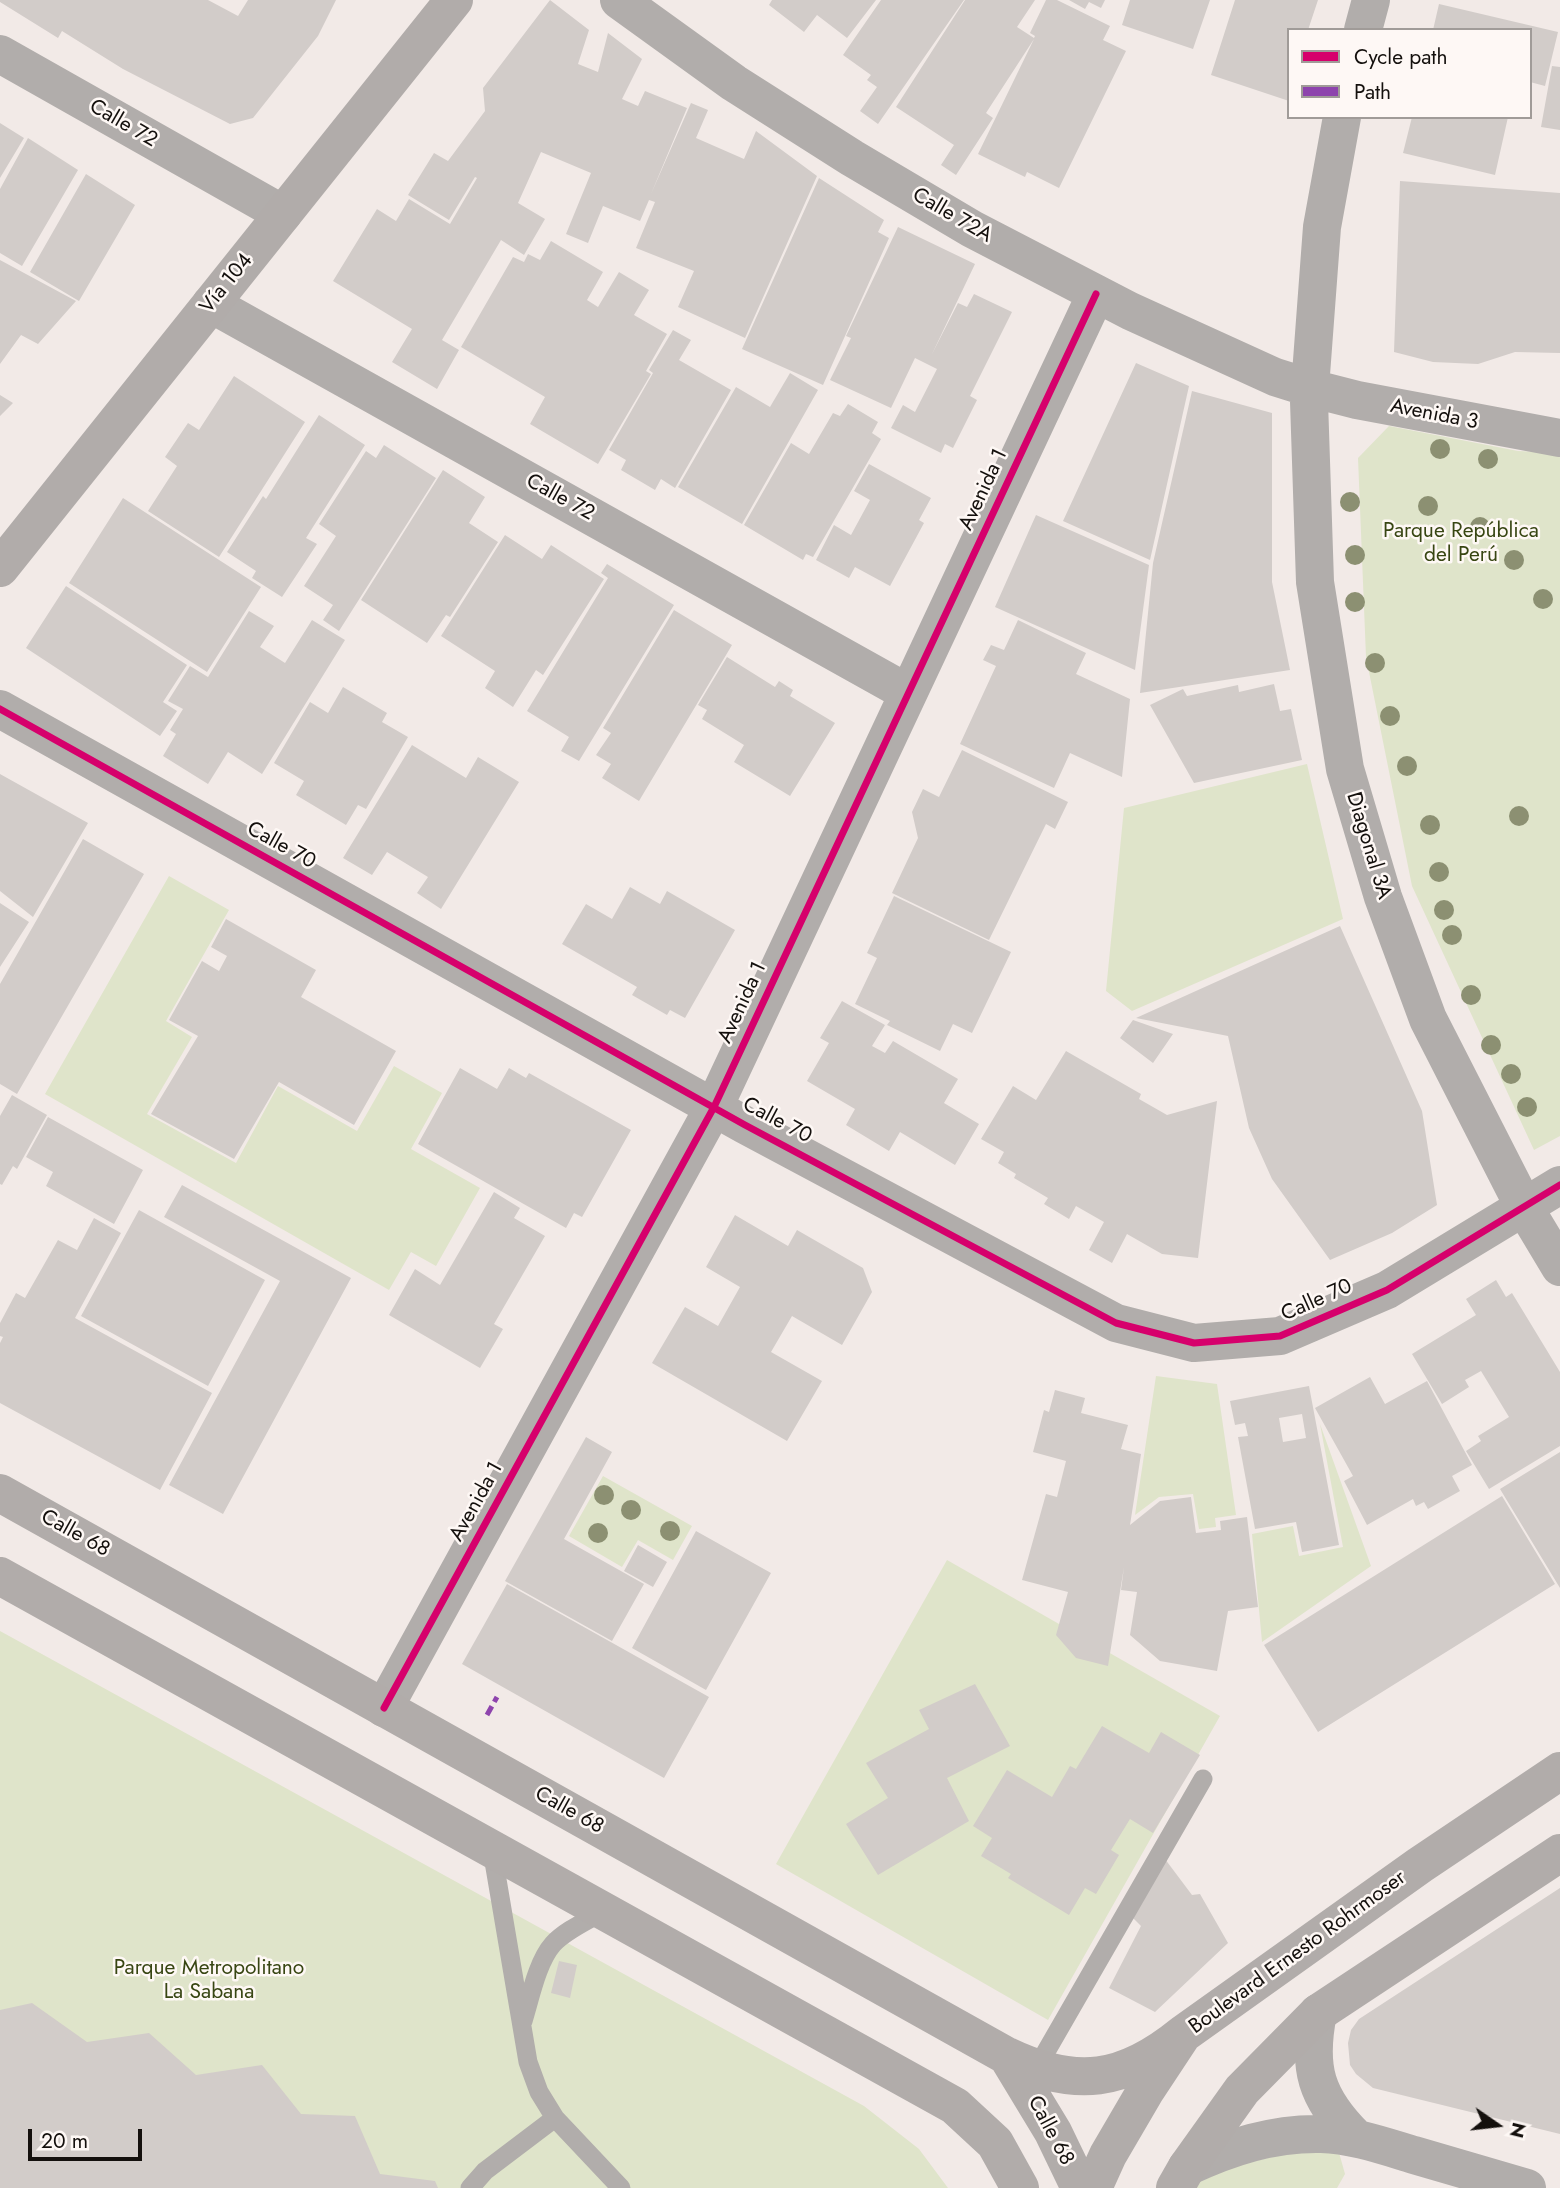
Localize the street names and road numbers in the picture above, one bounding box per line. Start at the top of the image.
street label: Calle 72 [85,95,161,153]
street label: Calle 72A [908,183,996,249]
street label: Vía 104 [195,249,259,319]
street label: Avenida 3 [1388,394,1480,436]
street label: Avenida 1 [954,445,1014,535]
street label: Calle 72 [521,469,599,527]
street label: Diagonal 3A [1340,789,1396,903]
street label: Calle 70 [242,817,320,875]
street label: Avenida 1 [713,958,773,1048]
street label: Calle 70 [738,1092,816,1150]
street label: Calle 70 [1278,1274,1356,1328]
street label: Avenida 1 [445,1458,509,1546]
street label: Calle 68 [36,1505,114,1563]
street label: Calle 68 [530,1782,608,1840]
street label: Boulevard Ernesto Rohrmoser [1185,1866,1411,2040]
street label: Calle 68 [1021,2092,1079,2170]

